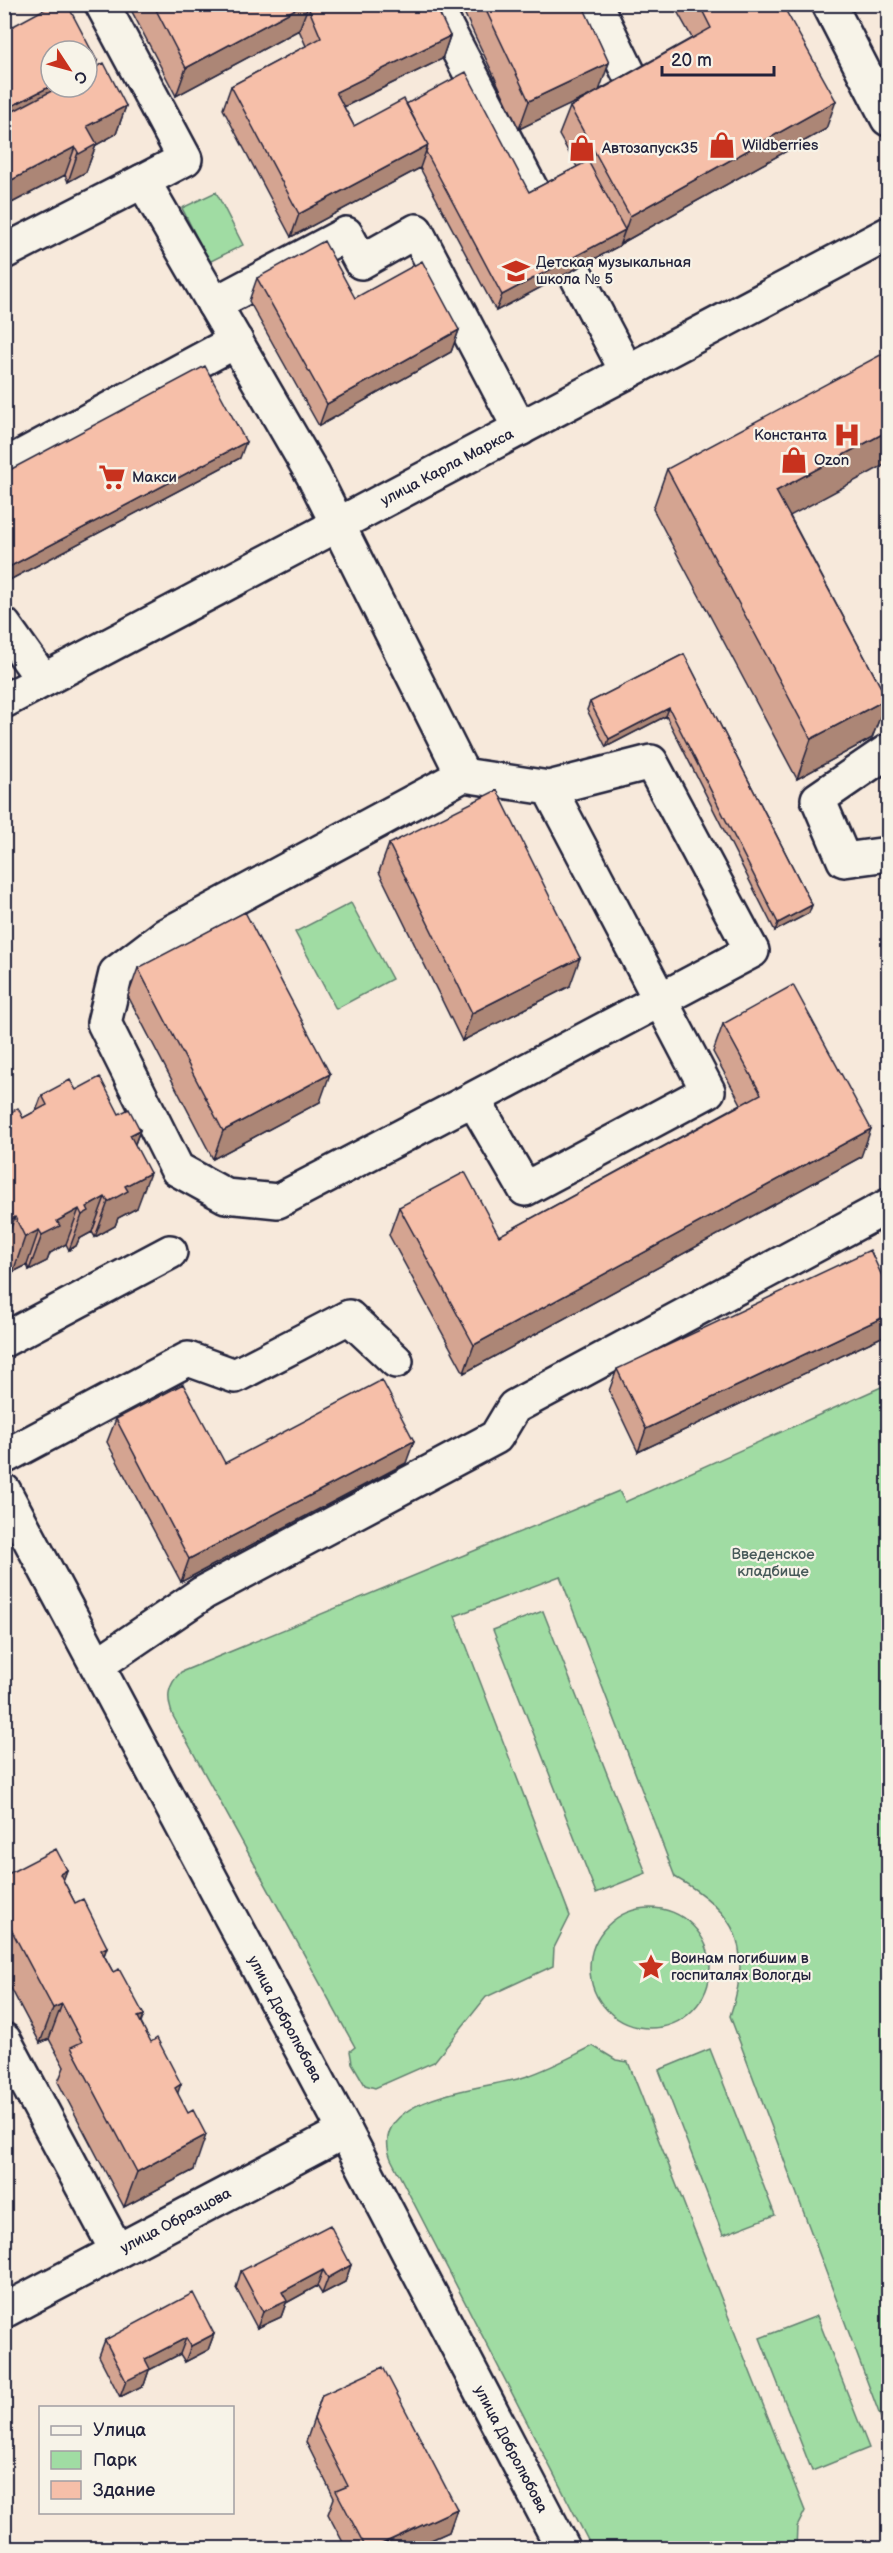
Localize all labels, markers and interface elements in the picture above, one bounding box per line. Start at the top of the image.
north arrow [39,39,99,99]
scale bar [662,39,774,77]
text: 20 m [671,50,712,71]
text: С [69,67,91,87]
shop icon: Wildberries [707,130,737,160]
shop icon: Автозапуск35 [567,133,597,163]
place label: Wildberries [742,136,819,155]
place label: Автозапуск35 [601,139,698,158]
place label: Детская музыкальная школа № 5 [536,253,691,289]
school or university icon: Детская музыкальная школа № 5 [501,256,531,286]
hospital icon: Константа [832,420,862,450]
street label: улица Карла Маркса [377,424,517,510]
place label: Константа [754,426,827,445]
shop icon: Ozon [779,445,809,475]
place label: Ozon [814,451,849,470]
supermarket icon: Макси [97,462,127,492]
place label: Макси [132,468,177,487]
park label: Введенское кладбище [732,1545,814,1581]
place label: Воинам погибшим в госпиталях Вологды [671,1949,811,1985]
street label: улица Добролюбова [244,1952,327,2086]
place icon: Воинам погибшим в госпиталях Вологды [636,1952,666,1982]
street label: улица Образцова [117,2183,234,2257]
street label: улица Добролюбова [470,2382,552,2516]
legend [39,2406,234,2514]
text: Улица [93,2420,147,2441]
text: Парк [93,2450,137,2471]
text: Здание [93,2480,155,2501]

